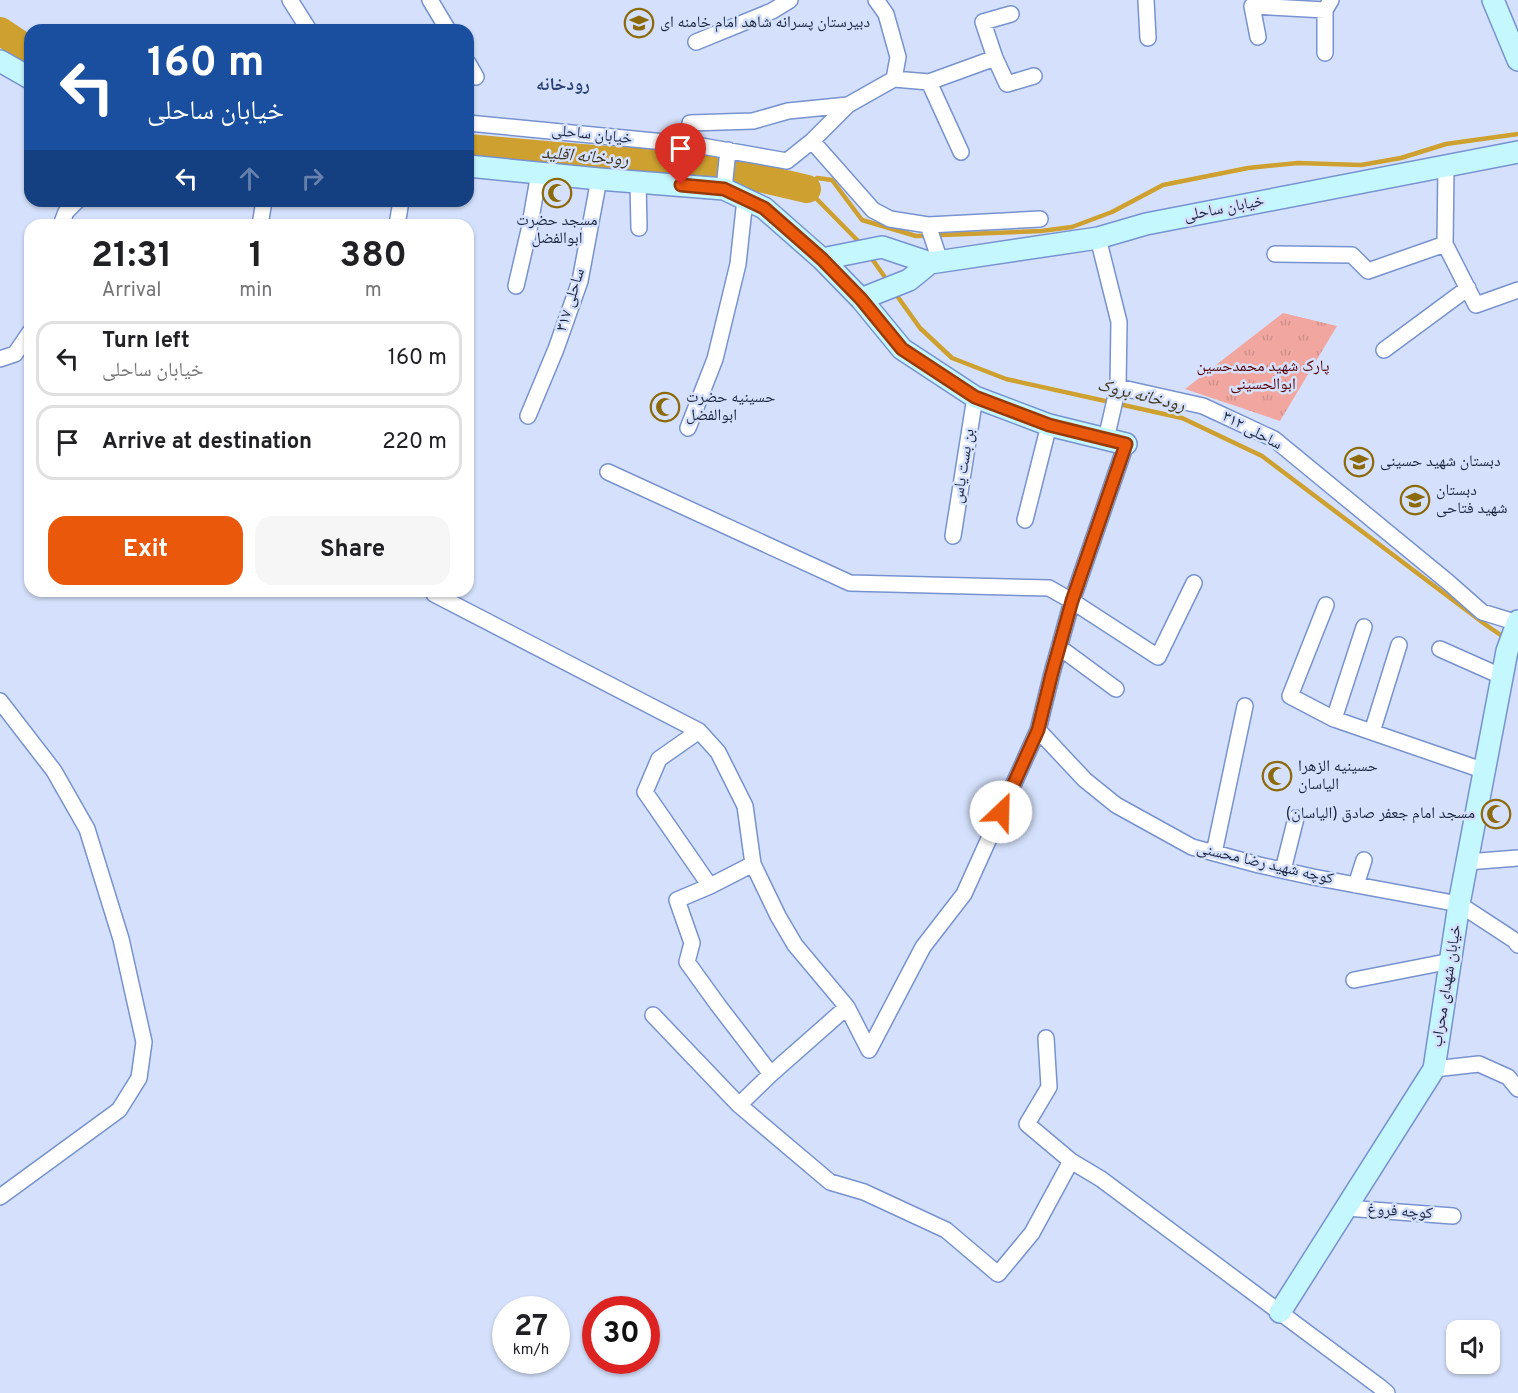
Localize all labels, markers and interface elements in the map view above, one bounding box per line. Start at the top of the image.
school or university icon: دبیرستان پسرانه شاهد امام خامنه ای [623,7,655,39]
place label: دبیرستان پسرانه شاهد امام خامنه ای [660,13,870,33]
text: 160 m [147,38,265,91]
icon: left [48,48,126,126]
district label: رودخانه [536,74,590,97]
text: خیابان ساحلی [147,95,284,129]
street label: خیابان ساحلی [551,121,633,149]
pin [655,123,706,185]
icon: arrive [664,132,697,165]
water label: رودخانه اقلید [541,142,630,172]
icon: left [170,162,203,195]
icon: ahead [233,162,266,195]
icon: right [296,162,329,195]
mosque icon: مسجد حضرت ابوالفضل [541,177,573,209]
street label: خیابان ساحلی [1182,191,1266,227]
place label: مسجد حضرت ابوالفضل [516,211,598,249]
text: 21:31 [91,234,172,280]
text: 1 [249,234,263,280]
text: 380 [340,234,407,280]
street label: ساحلی ۳۱۷ [552,266,590,334]
text: Arrival [102,278,161,304]
text: min [239,278,272,304]
text: m [365,278,382,304]
text: Turn left [102,328,190,355]
icon: left [51,342,84,375]
text: 160 m [388,345,447,372]
park label: پارک شهید محمدحسین ابوالحسینی [1197,357,1330,395]
text: خیابان ساحلی [102,358,204,384]
water label: رودخانه بروک [1095,374,1187,418]
place label: حسینیه حضرت ابوالفضل [686,388,775,426]
mosque icon: حسینیه حضرت ابوالفضل [649,391,681,423]
street label: ساحلی ۳۱۲ [1219,407,1285,455]
icon: arrive [51,426,84,459]
street label: بن بست یاس [948,427,980,505]
text: Arrive at destination [102,429,312,456]
text: 220 m [382,429,447,456]
school or university icon: دبستان شهید حسینی [1343,446,1375,478]
place label: دبستان شهید حسینی [1380,452,1501,472]
place label: دبستان شهید فتاحی [1436,481,1507,519]
school or university icon: دبستان شهید فتاحی [1399,484,1431,516]
button: Exit [48,516,243,585]
button: Share [255,516,450,585]
place label: حسینیه الزهرا الیاسان [1298,757,1378,795]
mosque icon: حسینیه الزهرا الیاسان [1261,760,1293,792]
position arrow [969,780,1033,844]
mosque icon: مسجد امام جعفر صادق (الیاسان) [1480,798,1512,830]
place label: مسجد امام جعفر صادق (الیاسان) [1286,804,1475,824]
street label: کوچه شهید رضا محسنی [1195,839,1336,890]
street label: خیابان شهدای محراب [1427,923,1467,1049]
street label: کوچه فروغ [1367,1200,1434,1224]
speed limit sign: 30 [582,1296,660,1374]
text: 27 [514,1309,548,1346]
map controls [1446,1320,1500,1374]
button: sound [1446,1320,1500,1374]
text: km/h [513,1341,549,1360]

